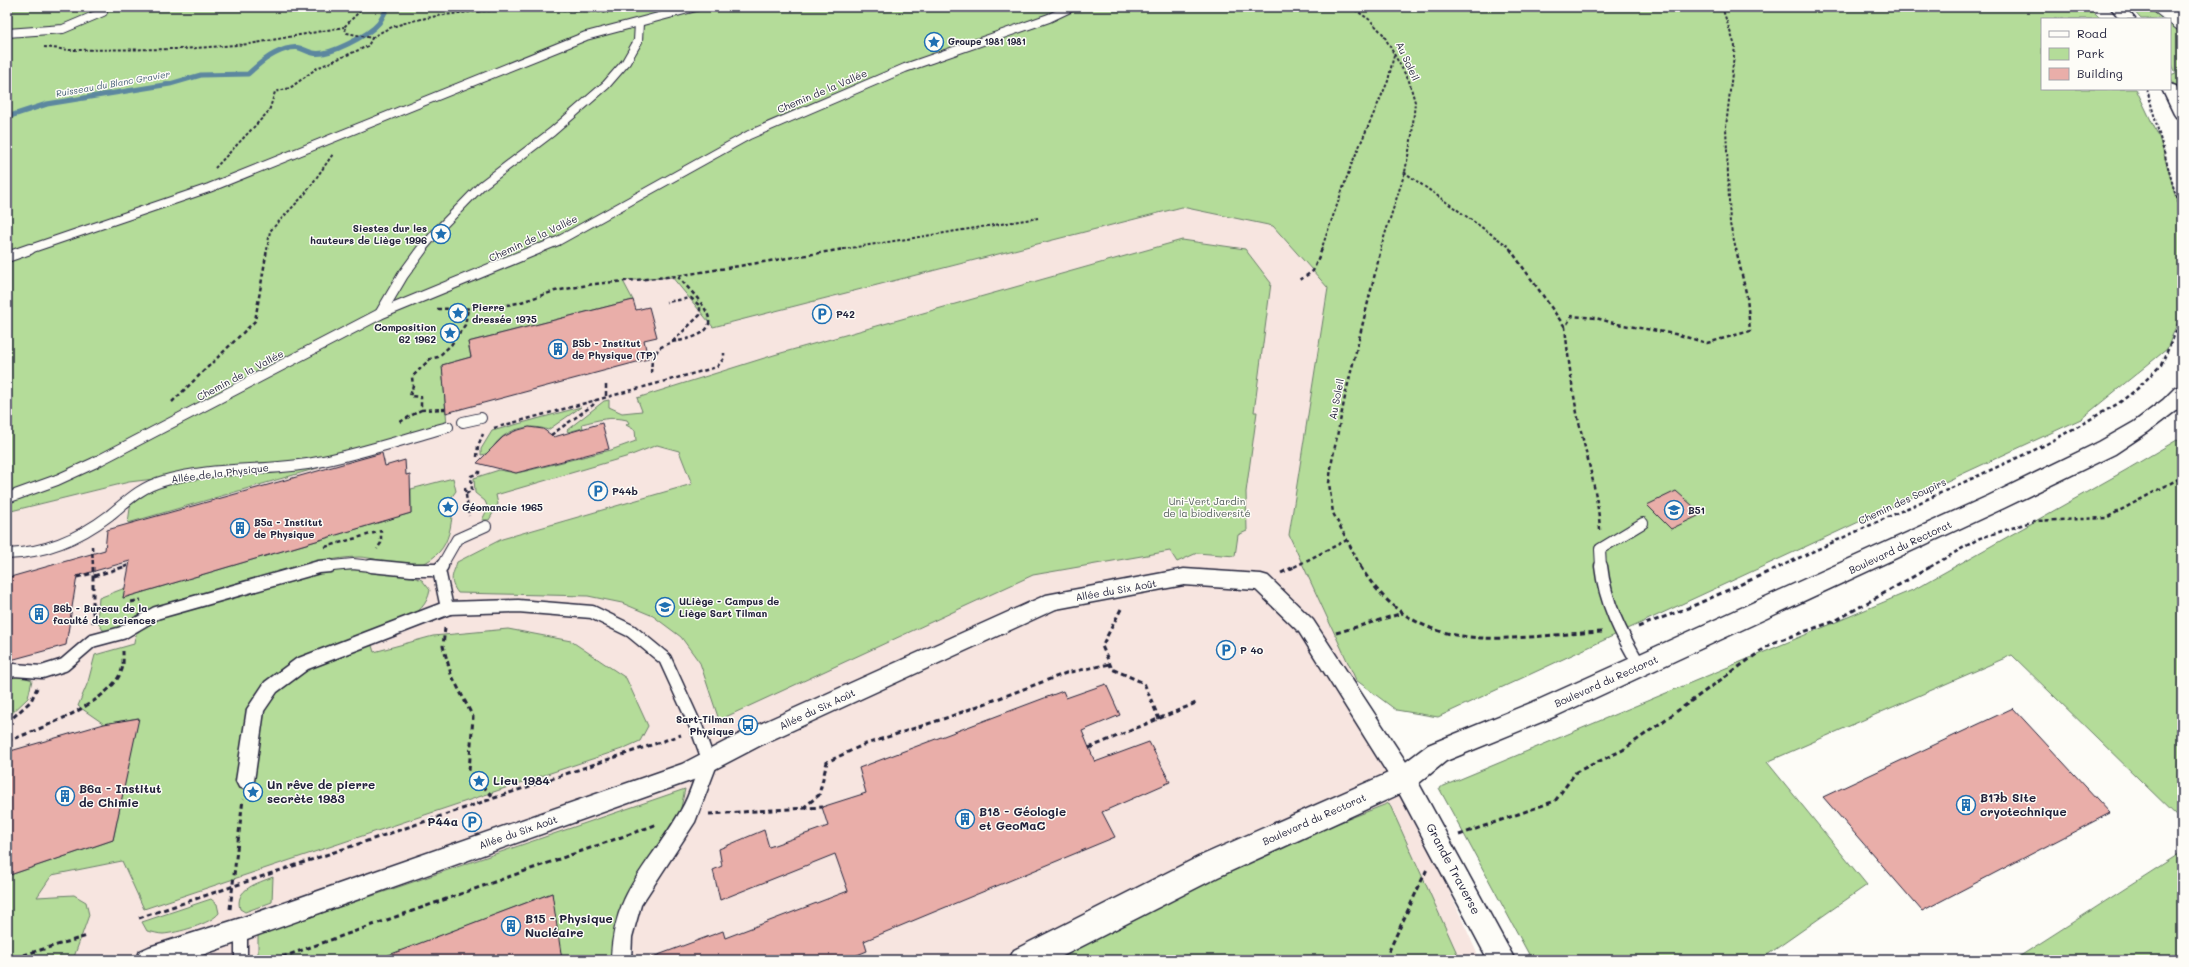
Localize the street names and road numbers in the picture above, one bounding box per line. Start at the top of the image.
street label: Au Soleil [1393,39,1423,83]
street label: Chemin de la Vallée [775,66,869,116]
street label: Chemin de la Vallée [486,211,580,265]
street label: Chemin de la Vallée [194,346,286,404]
street label: Au Soleil [1325,377,1347,421]
street label: Allée de la Physique [170,460,270,486]
street label: Chemin des Soupirs [1856,474,1948,528]
street label: Boulevard du Rectorat [1846,517,1954,577]
street label: Allée du Six Août [1074,576,1158,604]
street label: Boulevard du Rectorat [1552,652,1660,710]
street label: Allée du Six Août [777,685,857,733]
street label: Boulevard du Rectorat [1260,790,1368,848]
street label: Allée du Six Août [477,812,559,852]
street label: Grande Traverse [1423,820,1485,917]

